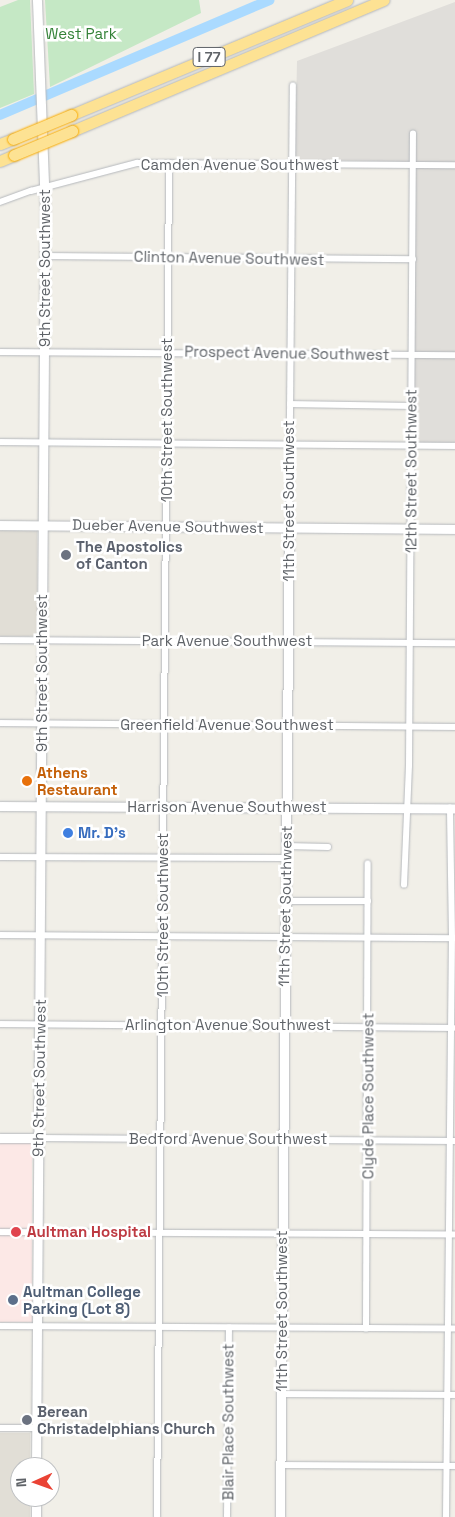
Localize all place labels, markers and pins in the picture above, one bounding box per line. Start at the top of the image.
place label: The Apostolics of Canton [76,537,183,572]
marker: The Apostolics of Canton [60,549,72,561]
place label: Athens Restaurant [37,763,118,798]
marker: Athens Restaurant [21,775,33,787]
place label: Mr. D's [78,824,126,842]
marker: Mr. D's [62,827,74,839]
place label: Aultman Hospital [27,1223,151,1241]
marker: Aultman Hospital [9,1225,23,1239]
place label: Aultman College Parking (Lot 8) [23,1282,141,1317]
marker: Aultman College Parking (Lot 8) [7,1294,19,1306]
place label: Berean Christadelphians Church [37,1402,215,1437]
marker: Berean Christadelphians Church [21,1414,33,1426]

